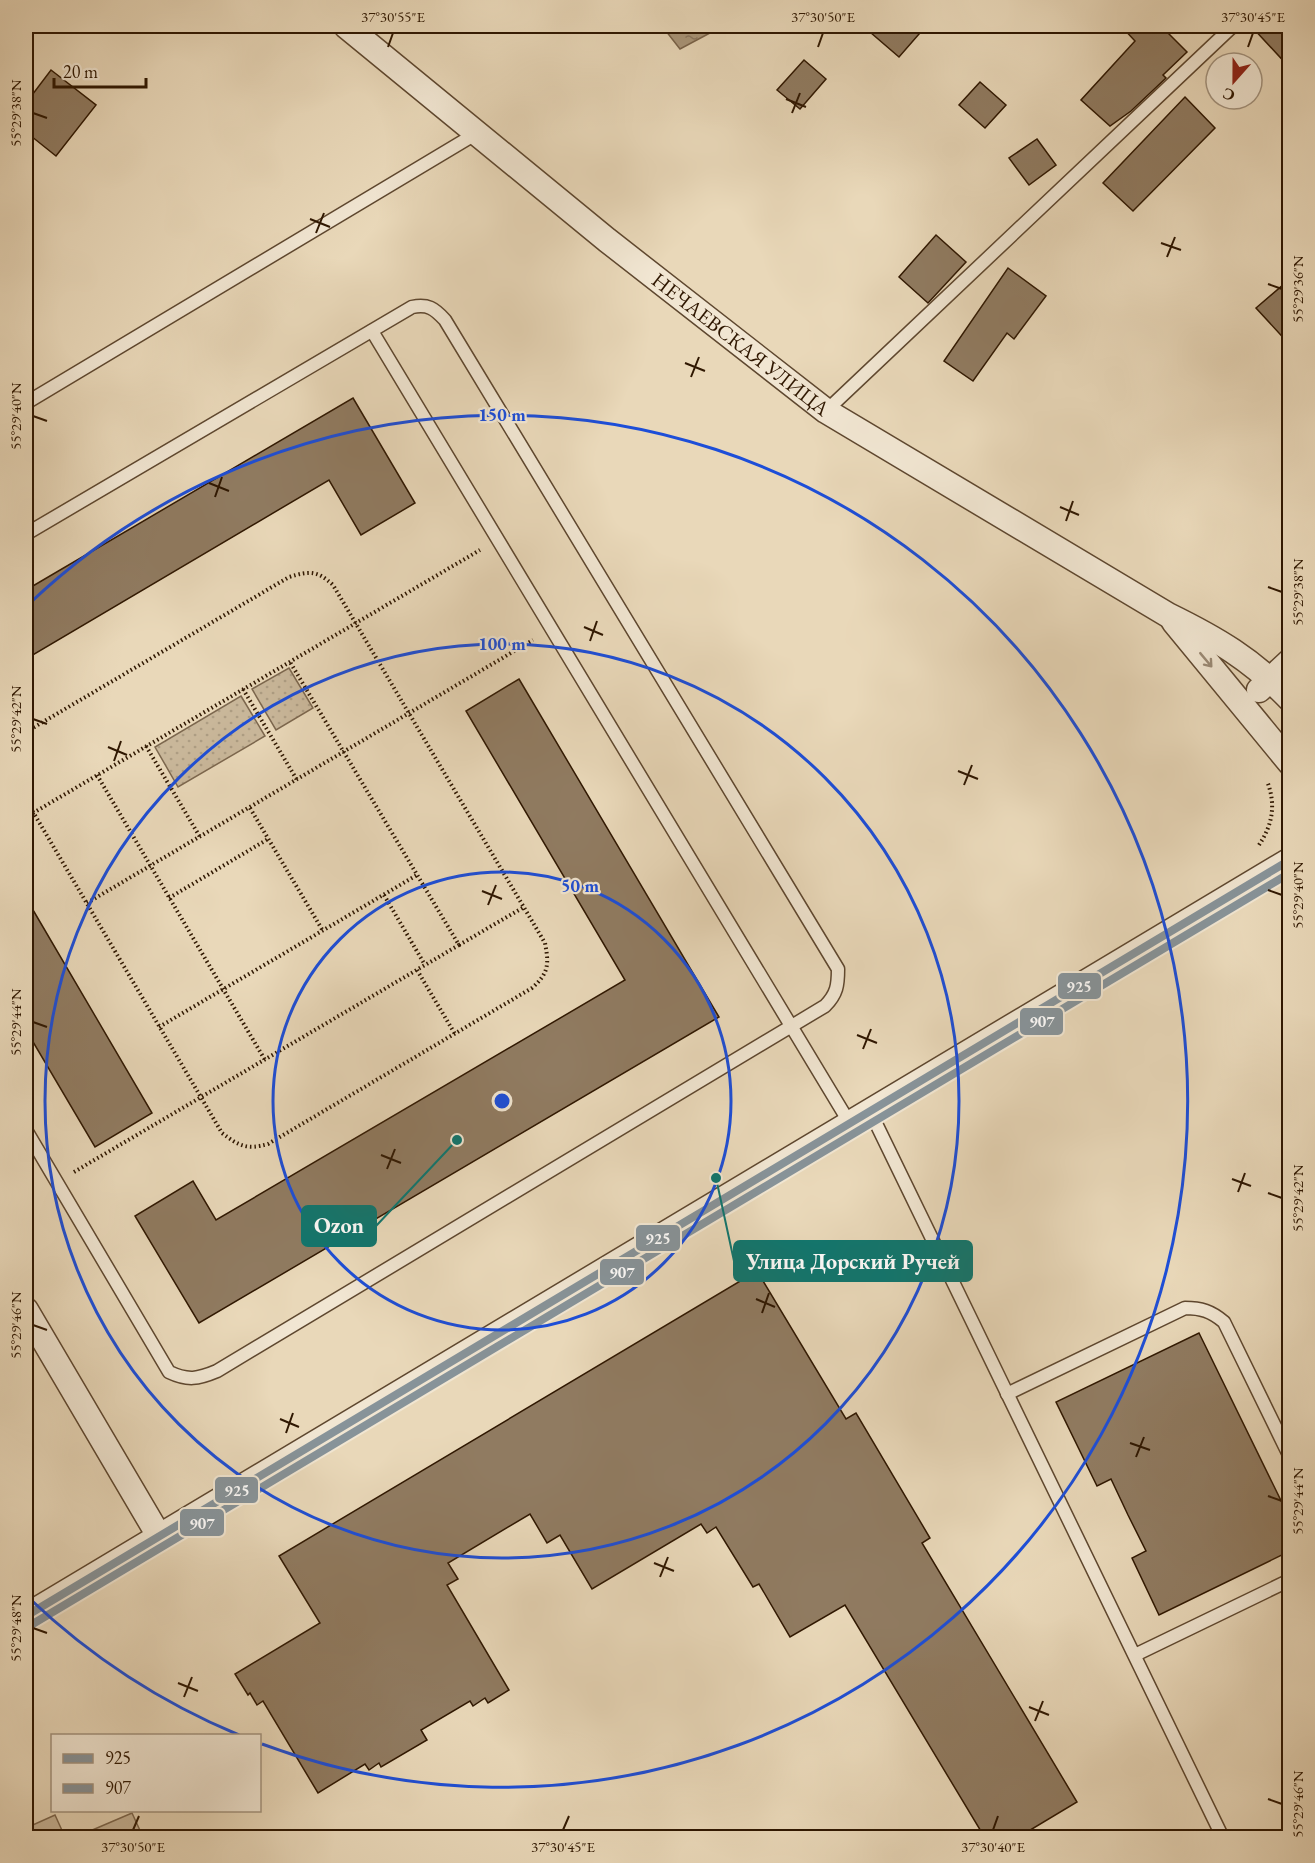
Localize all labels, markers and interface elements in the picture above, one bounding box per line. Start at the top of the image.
text: 37°30'55"E [361,7,426,26]
text: 37°30'50"E [791,7,856,26]
text: 37°30'45"E [1221,7,1286,26]
scale bar [54,51,146,89]
north arrow [1204,51,1264,111]
text: 20 m [63,60,98,83]
text: 55°29'38"N [6,79,25,147]
text: С [1220,83,1238,106]
text: 55°29'36"N [1288,255,1307,323]
street label: НЕЧАЕВСКАЯ УЛИЦА [647,266,836,422]
text: 55°29'40"N [6,382,25,450]
text: 150 m [478,403,526,426]
text: 55°29'38"N [1288,558,1307,626]
text: 100 m [478,632,526,655]
one-way arrow [1199,652,1213,667]
text: 55°29'42"N [6,685,25,753]
text: 55°29'40"N [1288,861,1307,929]
text: 50 m [561,874,599,897]
line badge: 925 [1057,972,1102,1000]
text: 925 [1066,976,1092,997]
text: 55°29'44"N [6,988,25,1056]
line badge: 907 [1019,1007,1064,1036]
text: 907 [1029,1011,1055,1032]
centre of rings [492,1091,512,1111]
text: 55°29'42"N [1288,1164,1307,1232]
callout: Ozon [302,1206,376,1246]
text: Ozon [314,1211,364,1240]
line badge: 925 [635,1224,681,1252]
text: 925 [645,1228,671,1249]
callout: Улица Дорский Ручей [734,1241,972,1281]
text: Улица Дорский Ручей [745,1247,960,1276]
line badge: 907 [599,1258,645,1286]
text: 907 [609,1262,635,1283]
text: 55°29'46"N [6,1291,25,1359]
text: 55°29'44"N [1288,1467,1307,1535]
line badge: 925 [214,1476,259,1504]
text: 925 [224,1480,250,1501]
line badge: 907 [179,1508,225,1537]
text: 907 [189,1513,215,1534]
text: 55°29'48"N [6,1594,25,1662]
legend [51,1734,261,1812]
text: 925 [105,1746,131,1769]
text: 55°29'46"N [1288,1770,1307,1838]
text: 907 [105,1776,131,1799]
text: 37°30'50"E [101,1837,166,1856]
text: 37°30'45"E [531,1837,596,1856]
text: 37°30'40"E [961,1837,1026,1856]

